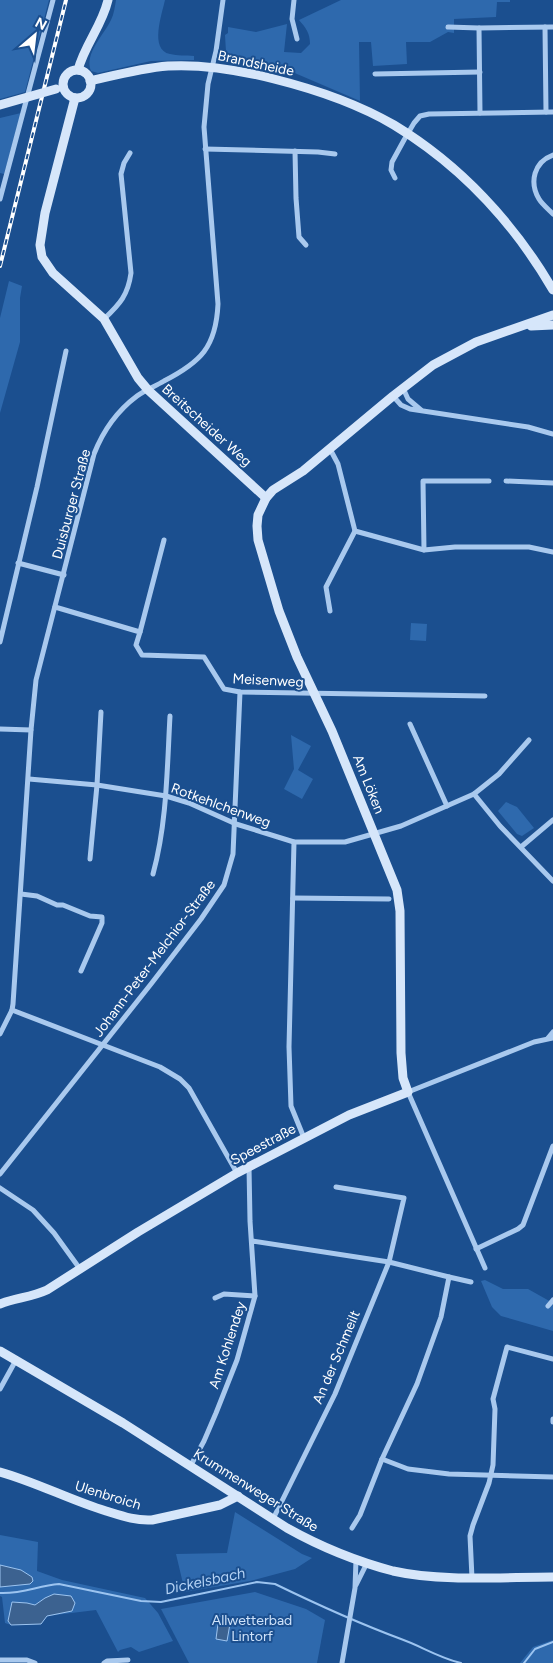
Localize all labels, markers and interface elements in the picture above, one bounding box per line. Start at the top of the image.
north arrow [10,10,60,60]
text: N [32,14,50,34]
street label: Brandsheide [216,47,296,80]
street label: Breitscheider Weg [158,381,255,470]
street label: Duisburger Straße [49,447,94,561]
street label: Meisenweg [232,670,304,691]
street label: Am Löken [349,752,388,816]
street label: Rotkehlchenweg [169,780,273,831]
street label: Johann-Peter-Melchior-Straße [90,876,219,1040]
street label: Speestraße [228,1120,299,1169]
street label: Am Kohlendey [205,1299,250,1391]
street label: An der Schmeilt [309,1308,364,1407]
street label: Krummenweger Straße [190,1445,322,1536]
street label: Ulenbroich [73,1477,143,1514]
water label: Dickelsbach [163,1564,247,1598]
park label: Allwetterbad Lintorf [212,1612,292,1645]

